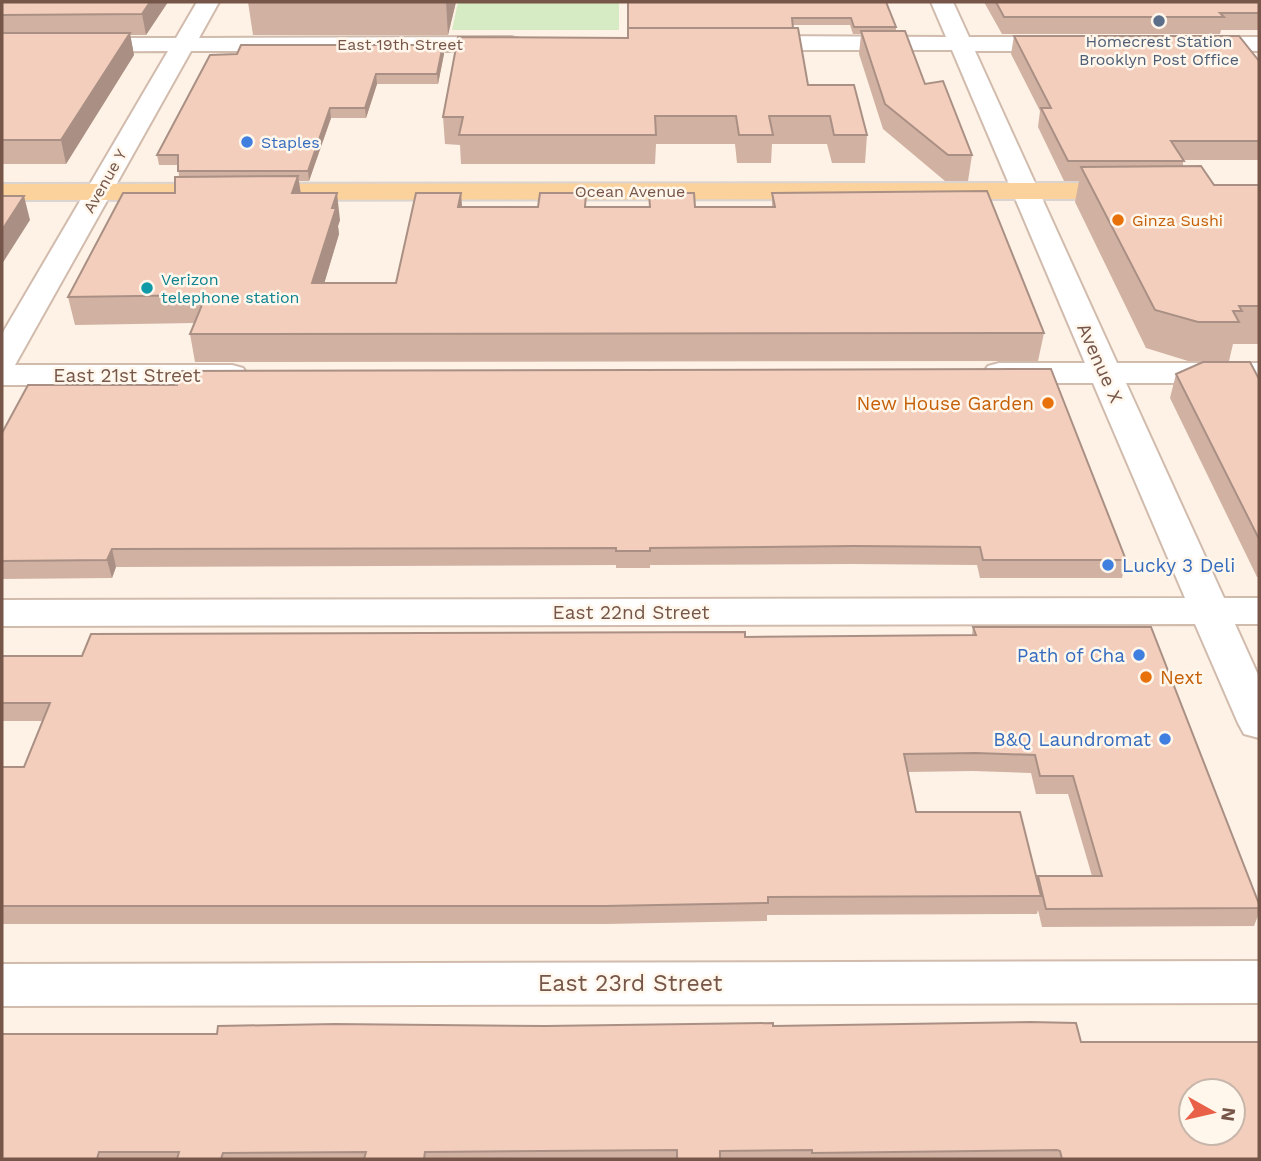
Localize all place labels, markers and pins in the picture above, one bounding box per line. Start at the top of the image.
marker: Homecrest Station Brooklyn Post Office [1151,13,1167,29]
place label: Homecrest Station Brooklyn Post Office [1079,32,1239,69]
place label: Staples [261,133,320,152]
marker: Staples [239,134,255,150]
place label: Ginza Sushi [1132,211,1223,230]
marker: Ginza Sushi [1110,212,1126,228]
place label: Verizon telephone station [161,270,300,307]
marker: Verizon telephone station [139,280,155,296]
place label: New House Garden [857,392,1034,415]
marker: New House Garden [1040,395,1056,411]
place label: Lucky 3 Deli [1122,554,1235,577]
marker: Lucky 3 Deli [1100,557,1116,573]
place label: Path of Cha [1017,644,1125,667]
marker: Path of Cha [1131,647,1147,663]
place label: Next [1160,666,1203,689]
marker: Next [1138,669,1154,685]
place label: B&Q Laundromat [993,728,1151,751]
marker: B&Q Laundromat [1157,731,1173,747]

